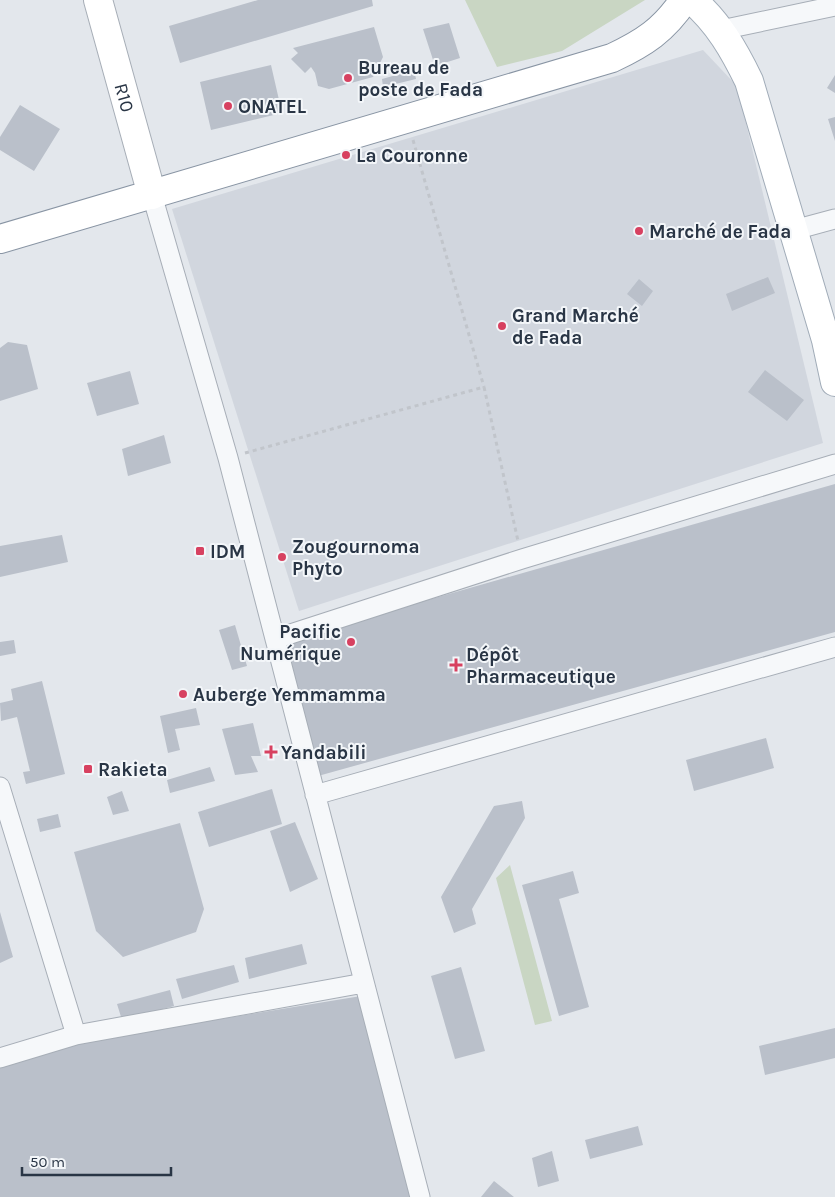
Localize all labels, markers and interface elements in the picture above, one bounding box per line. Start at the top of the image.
place label: Bureau de poste de Fada [358,57,483,101]
marker: Bureau de poste de Fada [342,72,354,84]
street label: R10 [109,81,138,115]
place label: ONATEL [238,96,307,118]
marker: ONATEL [222,100,234,112]
place label: La Couronne [356,145,468,167]
marker: La Couronne [340,149,352,161]
place label: Marché de Fada [649,221,791,243]
marker: Marché de Fada [633,225,645,237]
place label: Grand Marché de Fada [512,305,639,349]
marker: Grand Marché de Fada [496,320,508,332]
place label: Zougournoma Phyto [292,536,420,580]
place label: IDM [210,541,245,563]
marker: IDM [194,545,206,557]
marker: Zougournoma Phyto [276,551,288,563]
place label: Pacific Numérique [240,621,341,665]
marker: Pacific Numérique [345,636,357,648]
place label: Dépôt Pharmaceutique [466,644,616,688]
marker: Dépôt Pharmaceutique [450,659,462,671]
place label: Auberge Yemmamma [193,684,386,706]
marker: Auberge Yemmamma [177,688,189,700]
place label: Yandabili [281,742,366,764]
marker: Yandabili [265,746,277,758]
place label: Rakieta [98,759,168,781]
marker: Rakieta [82,763,94,775]
scale bar [22,1144,171,1176]
text: 50 m [30,1153,65,1171]

